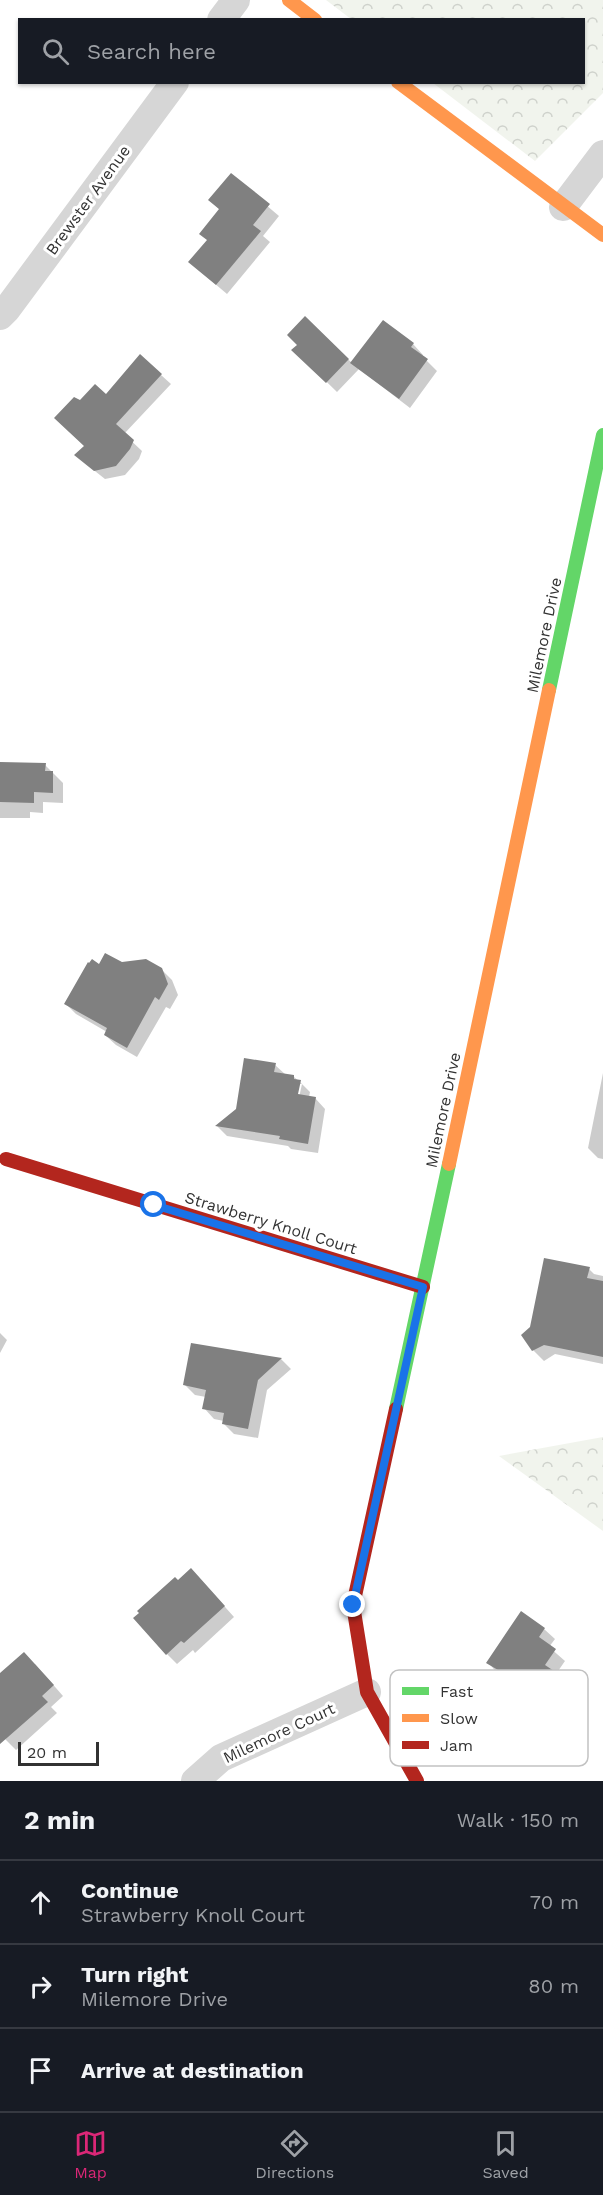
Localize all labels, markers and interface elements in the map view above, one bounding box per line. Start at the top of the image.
search box [18,18,585,84]
icon: search [39,35,72,68]
text: Search here [87,39,216,64]
street label: Brewster Avenue [42,141,134,259]
street label: Milemore Drive [522,575,566,695]
street label: Milemore Drive [421,1050,465,1170]
street label: Strawberry Knoll Court [183,1188,360,1258]
route start [140,1191,166,1217]
route end [339,1591,365,1617]
legend [390,1670,588,1766]
text: Fast [440,1682,473,1701]
street label: Milemore Court [220,1699,338,1767]
text: Slow [440,1709,478,1728]
text: Jam [440,1736,473,1755]
scale bar [18,1739,99,1766]
text: 20 m [27,1743,67,1762]
text: 2 min [24,1805,95,1835]
text: Walk · 150 m [457,1808,579,1832]
text: Continue [81,1878,179,1903]
icon: ahead [24,1886,57,1919]
text: 70 m [530,1890,579,1914]
text: Strawberry Knoll Court [81,1903,305,1927]
text: Turn right [81,1962,188,1987]
icon: right [24,1970,57,2003]
text: 80 m [528,1974,579,1998]
text: Milemore Drive [81,1987,228,2011]
icon: arrive [24,2054,57,2087]
text: Arrive at destination [81,2058,304,2083]
tab: Map [74,2127,107,2182]
tab: Directions [255,2127,334,2182]
tab: Saved [482,2127,529,2182]

